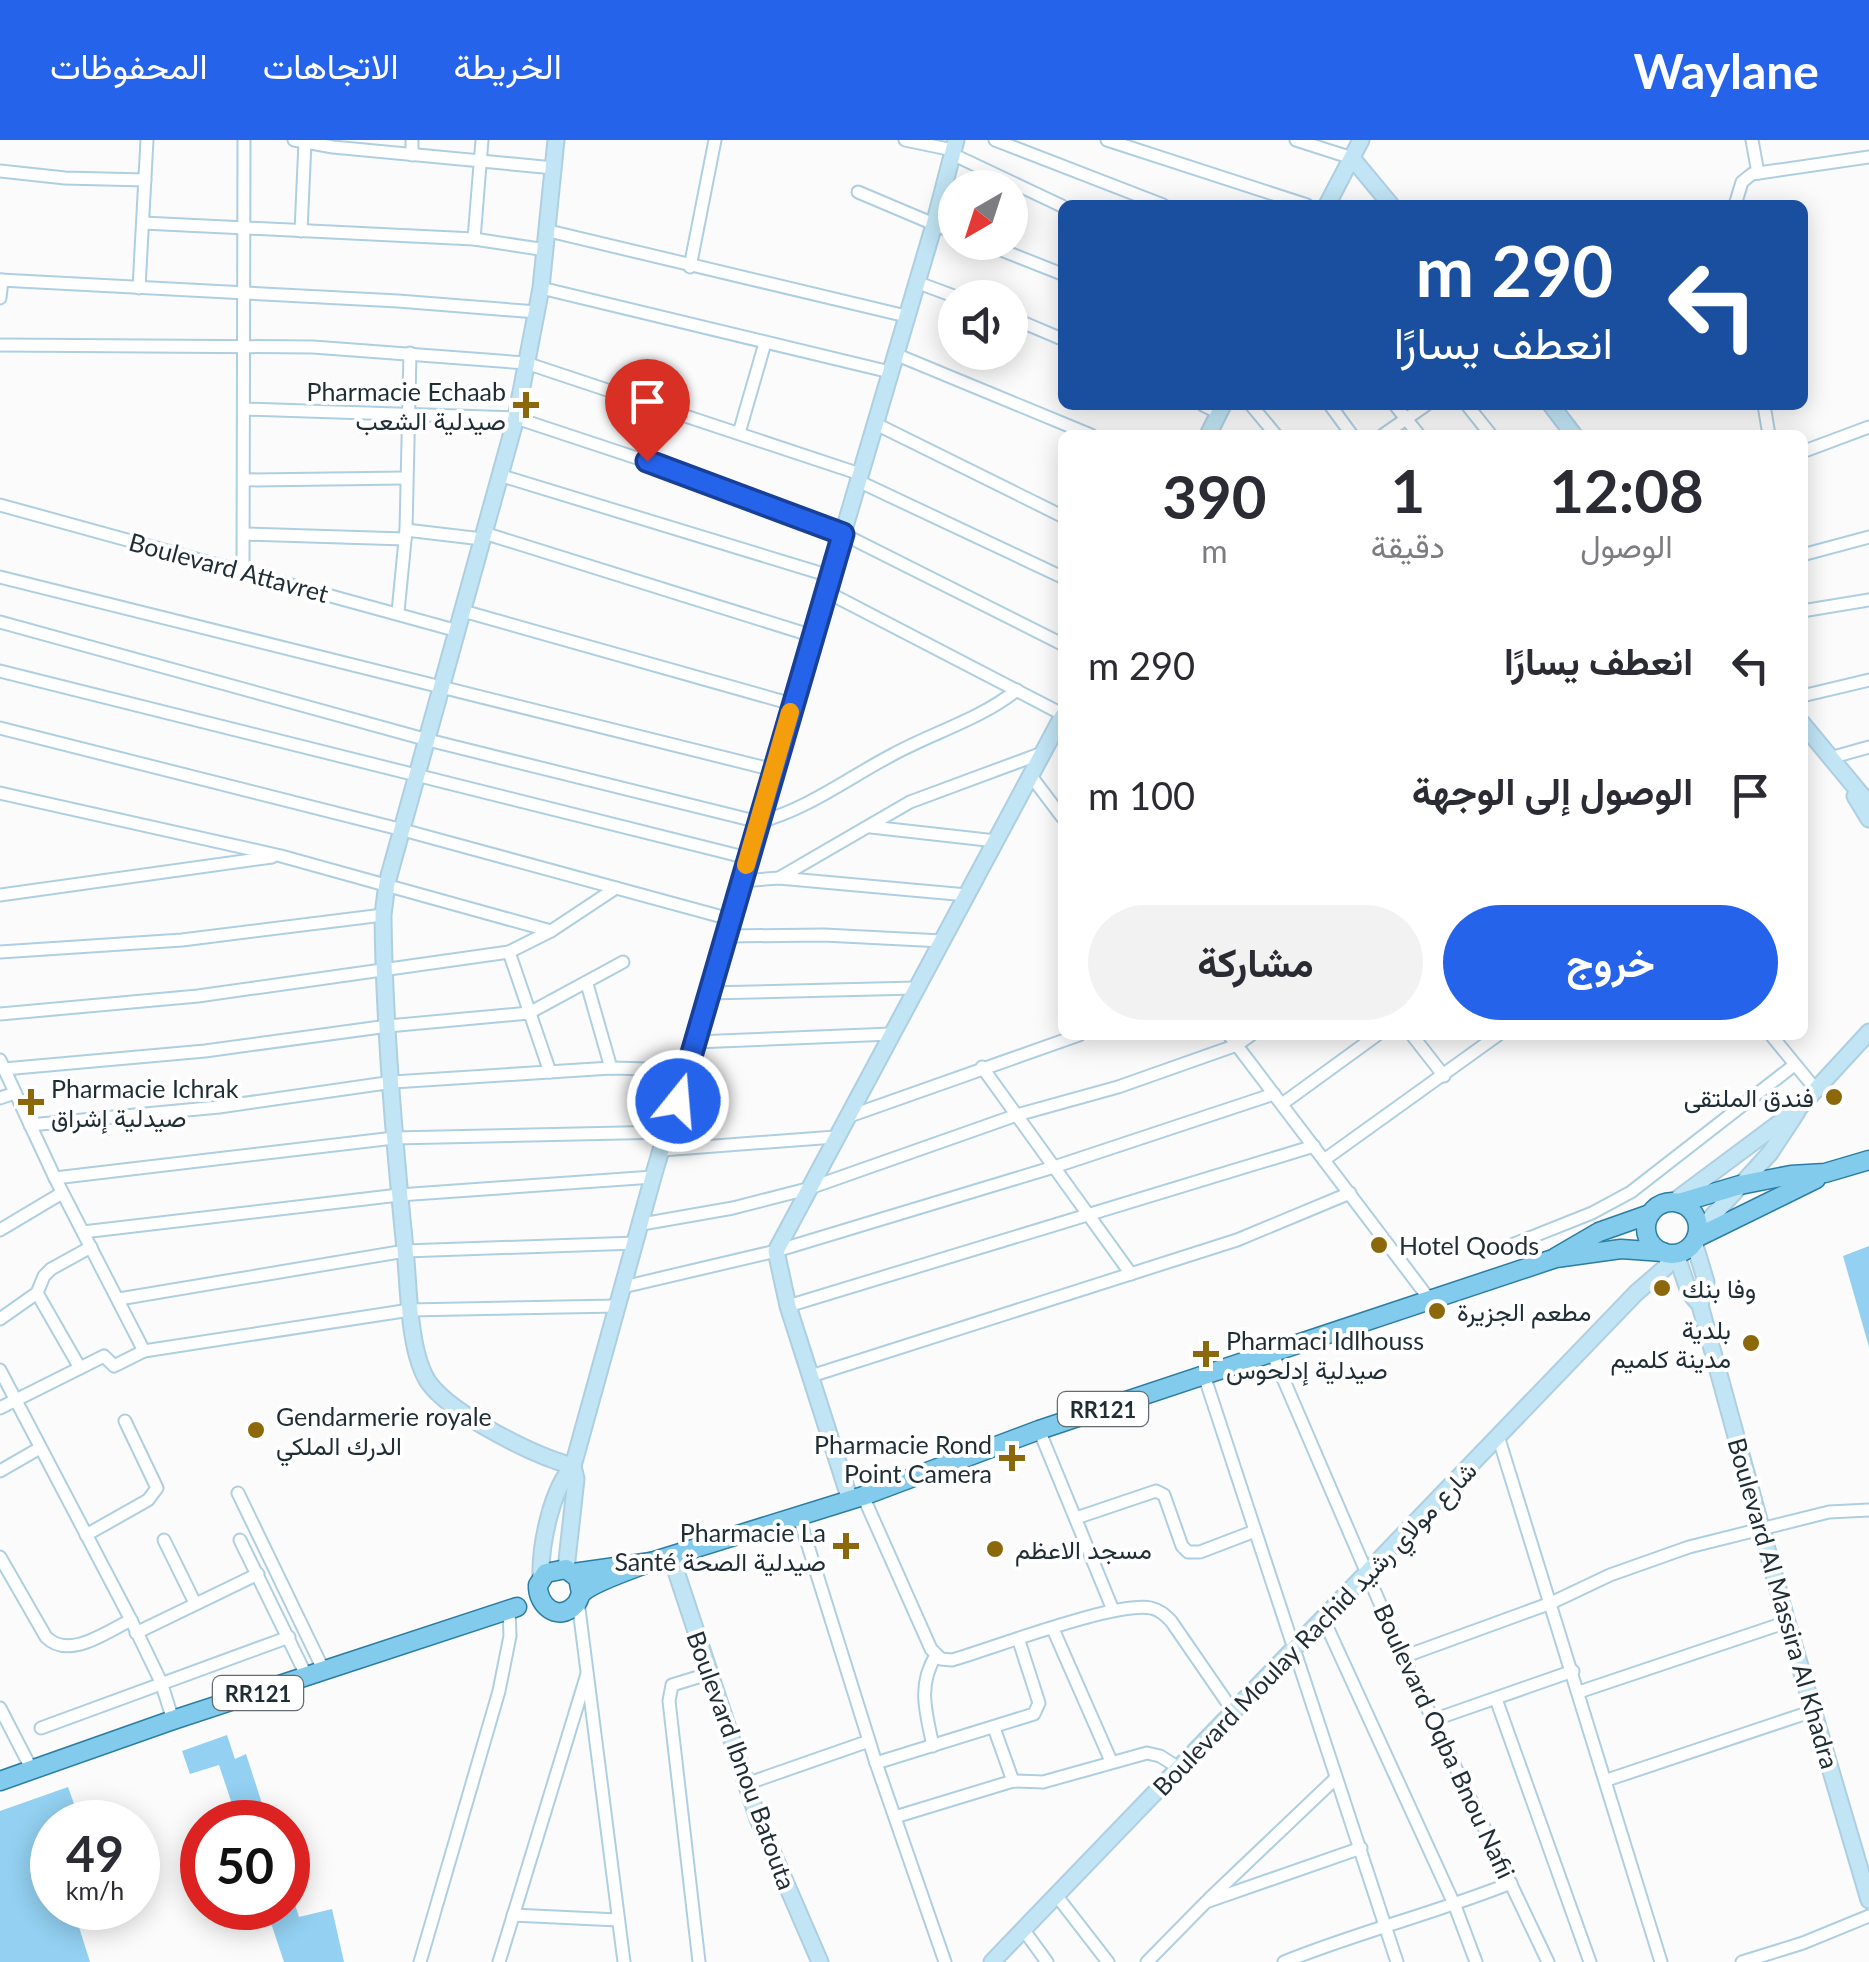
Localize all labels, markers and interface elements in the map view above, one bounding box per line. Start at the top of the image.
text: Waylane [1634,42,1819,99]
text: المحفوظات [50,44,208,86]
text: الاتجاهات [263,44,399,86]
text: الخريطة [454,44,562,86]
north arrow [938,170,1028,260]
map controls [938,170,1028,370]
text: 290 m [1416,228,1613,312]
icon: left [1648,240,1778,370]
button: sound [938,280,1028,370]
text: انعطف يسارًا [1394,315,1613,369]
pin [605,359,690,462]
icon: arrive [620,374,675,429]
place label: Pharmacie Echaab صيدلية الشعب [306,376,506,436]
marker: Pharmacie Echaab صيدلية الشعب [515,394,537,416]
text: 1 [1390,454,1425,526]
text: 12:08 [1549,454,1704,526]
text: 390 [1162,460,1267,532]
street label: Boulevard Attavret [126,526,332,608]
text: دقيقة [1371,526,1445,565]
text: الوصول [1580,526,1673,565]
text: m [1201,531,1228,570]
text: انعطف يسارًا [1504,637,1693,683]
icon: left [1723,638,1778,693]
text: 290 m [1088,642,1195,688]
text: الوصول إلى الوجهة [1412,767,1693,813]
icon: arrive [1723,768,1778,823]
text: 100 m [1088,772,1195,818]
button: مشاركة [1088,905,1423,1020]
button: خروج [1443,905,1778,1020]
position arrow [626,1049,730,1153]
place label: Pharmacie Ichrak صيدلية إشراق [51,1073,239,1134]
place label: فندق الملتقى [1684,1082,1814,1114]
marker: فندق الملتقى [1823,1086,1845,1108]
marker: Pharmacie Ichrak صيدلية إشراق [20,1091,42,1113]
place label: Hotel Qoods [1399,1230,1539,1260]
marker: Hotel Qoods [1368,1234,1390,1256]
place label: وفا بنك [1682,1273,1756,1305]
marker: وفا بنك [1651,1277,1673,1299]
place label: مطعم الجزيرة [1457,1296,1591,1329]
marker: مطعم الجزيرة [1426,1300,1448,1322]
place label: بلدية مدينة كلميم [1611,1314,1731,1376]
place label: Pharmaci Idlhouss صيدلية إدلحوس [1226,1325,1424,1386]
marker: بلدية مدينة كلميم [1740,1332,1762,1354]
marker: Pharmaci Idlhouss صيدلية إدلحوس [1195,1343,1217,1365]
road number: RR121 [1058,1392,1148,1426]
place label: Gendarmerie royale الدرك الملكي [276,1401,492,1467]
marker: Gendarmerie royale الدرك الملكي [245,1419,267,1441]
place label: Pharmacie Rond Point Camera [814,1429,992,1488]
street label: Boulevard Al Massira Al Khadra [1722,1434,1846,1772]
marker: Pharmacie Rond Point Camera [1001,1447,1023,1469]
street label: Boulevard Moulay Rachid شارع مولاي رشيد [1146,1455,1487,1806]
place label: Pharmacie La Santé صيدلية الصحة [614,1517,826,1577]
place label: مسجد الاعظم [1015,1534,1152,1567]
marker: Pharmacie La Santé صيدلية الصحة [835,1535,857,1557]
marker: مسجد الاعظم [984,1538,1006,1560]
street label: Boulevard Oqba Bnou Nafii [1368,1599,1522,1883]
street label: Boulevard Ibnou Batouta [681,1627,803,1893]
road number: RR121 [213,1676,303,1710]
speed limit sign: 50 [180,1800,310,1930]
text: 49 [66,1823,124,1883]
text: km/h [66,1875,124,1905]

